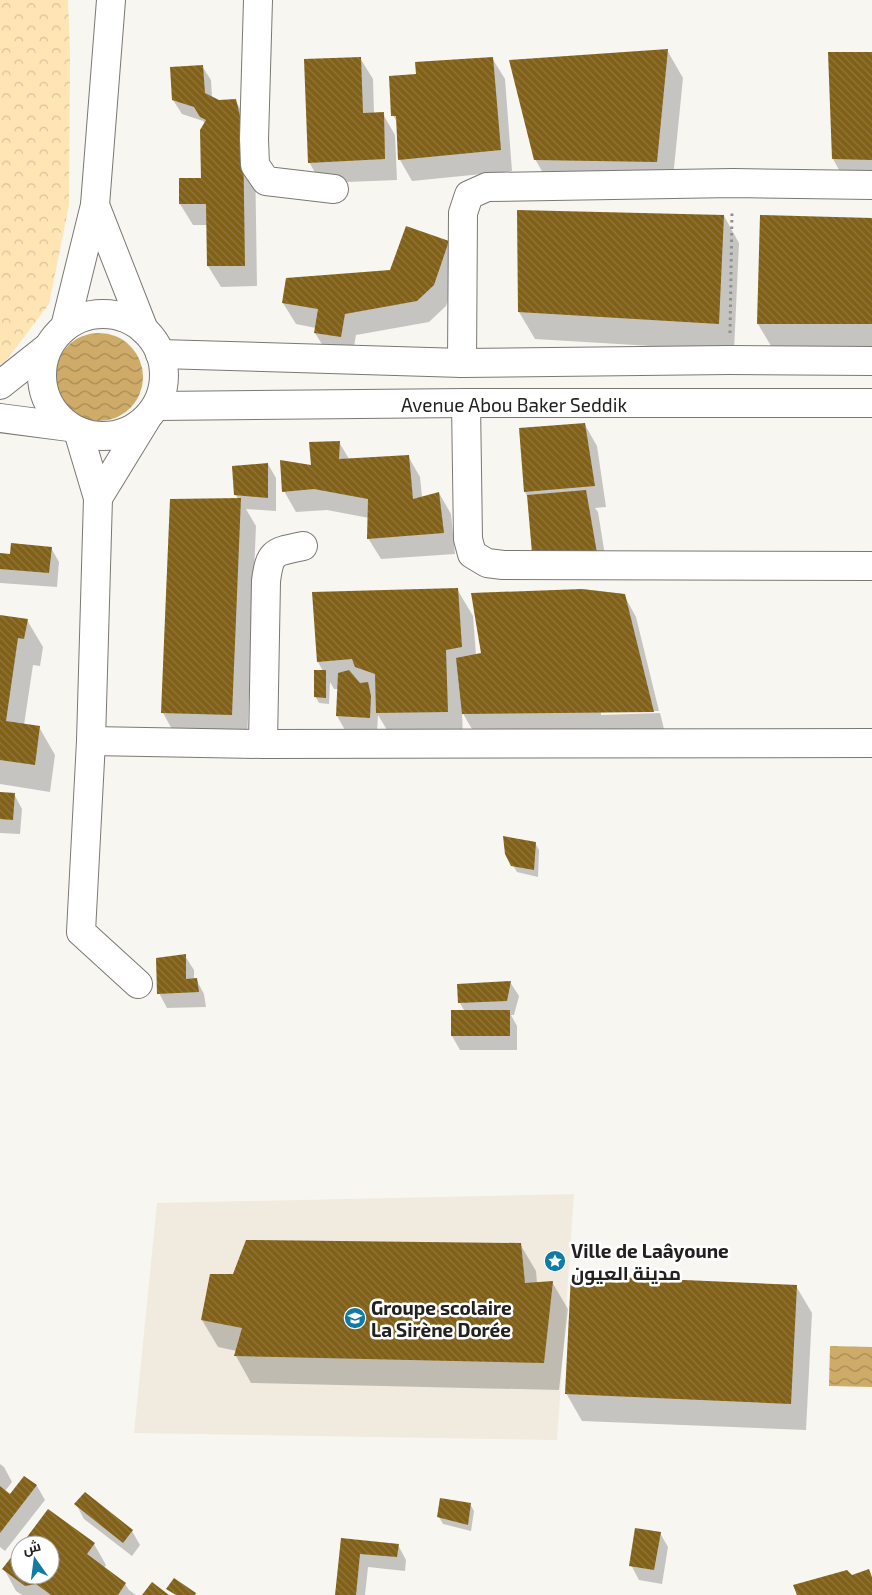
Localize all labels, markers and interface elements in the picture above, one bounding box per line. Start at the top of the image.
street label: Avenue Abou Baker Seddik [401,393,627,416]
place label: Ville de Laâyoune مدينة العيون [571,1239,729,1285]
place icon: Ville de Laâyoune مدينة العيون [543,1249,567,1273]
place label: Groupe scolaire La Sirène Dorée [371,1296,512,1341]
school or university icon: Groupe scolaire La Sirène Dorée [343,1306,367,1330]
north arrow [10,1535,60,1585]
text: ش [21,1536,43,1558]

